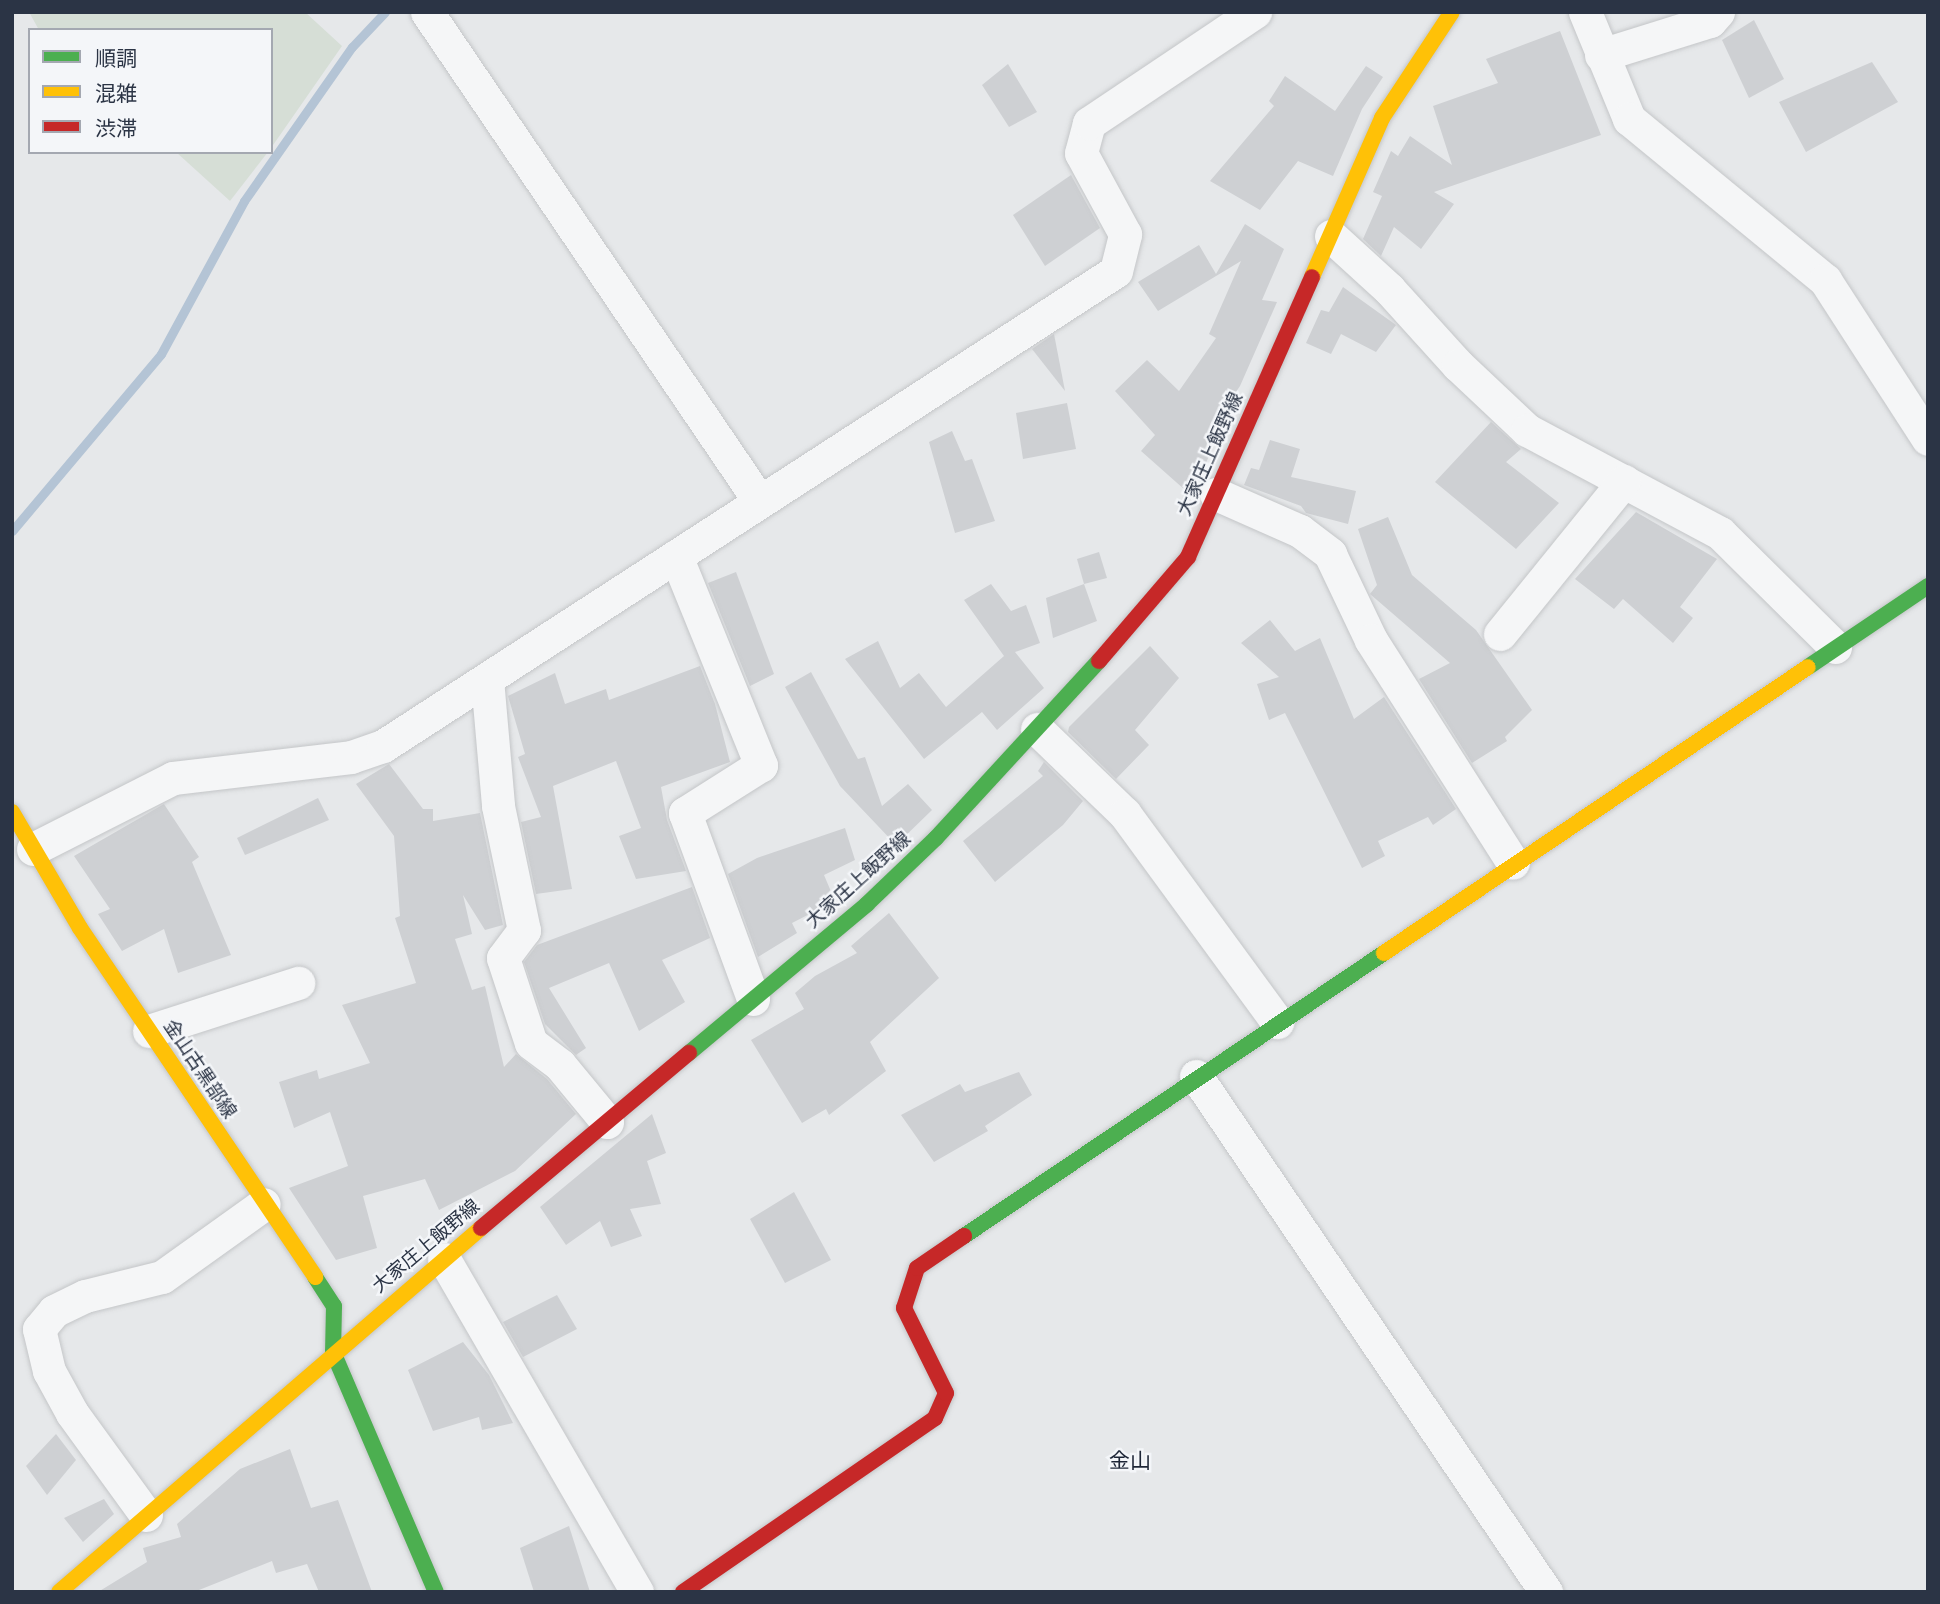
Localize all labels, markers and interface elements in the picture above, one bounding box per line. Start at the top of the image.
legend [28,28,273,154]
text: 順調 [95,46,137,71]
text: 混雑 [95,81,137,106]
text: 渋滞 [95,116,137,141]
street label: 大家庄上飯野線 [1173,389,1247,519]
street label: 大家庄上飯野線 [801,827,915,933]
street label: 金山古黒部線 [159,1015,241,1123]
street label: 大家庄上飯野線 [368,1195,484,1297]
district label: 金山 [1109,1448,1151,1474]

